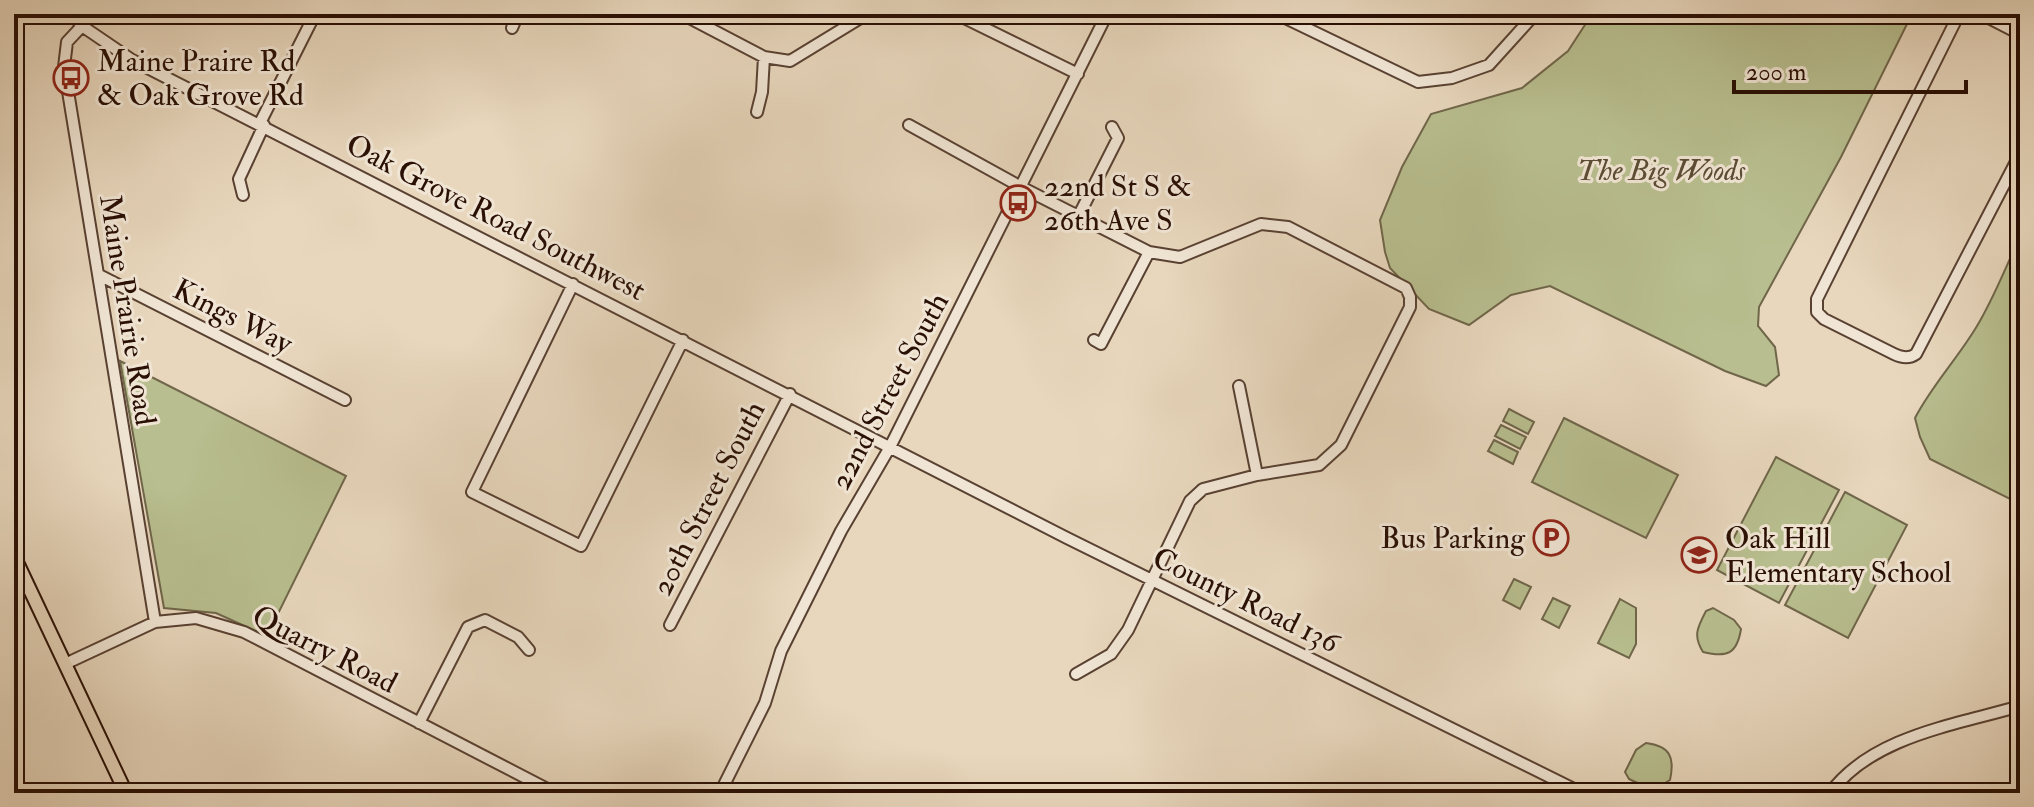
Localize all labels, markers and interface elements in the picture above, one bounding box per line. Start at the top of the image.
place label: Maine Praire Rd & Oak Grove Rd [97,43,304,114]
scale bar [1734,44,1966,94]
text: 200 m [1746,57,1807,88]
bus stop icon: Maine Praire Rd & Oak Grove Rd [52,59,90,97]
street label: Oak Grove Road Southwest [340,126,652,309]
park label: The Big Woods [1577,152,1746,189]
place label: 22nd St S & 26th Ave S [1044,168,1192,239]
bus stop icon: 22nd St S & 26th Ave S [999,184,1037,222]
street label: Maine Prairie Road [91,192,164,428]
street label: Kings Way [167,271,299,363]
street label: 22nd Street South [822,286,957,496]
street label: 20th Street South [644,395,773,602]
parking icon: Bus Parking [1532,519,1570,557]
place label: Bus Parking [1380,520,1526,557]
place label: Oak Hill Elementary School [1725,520,1952,591]
school or university icon: Oak Hill Elementary School [1680,536,1718,574]
street label: County Road 136 [1147,539,1347,662]
street label: Quarry Road [246,597,404,702]

